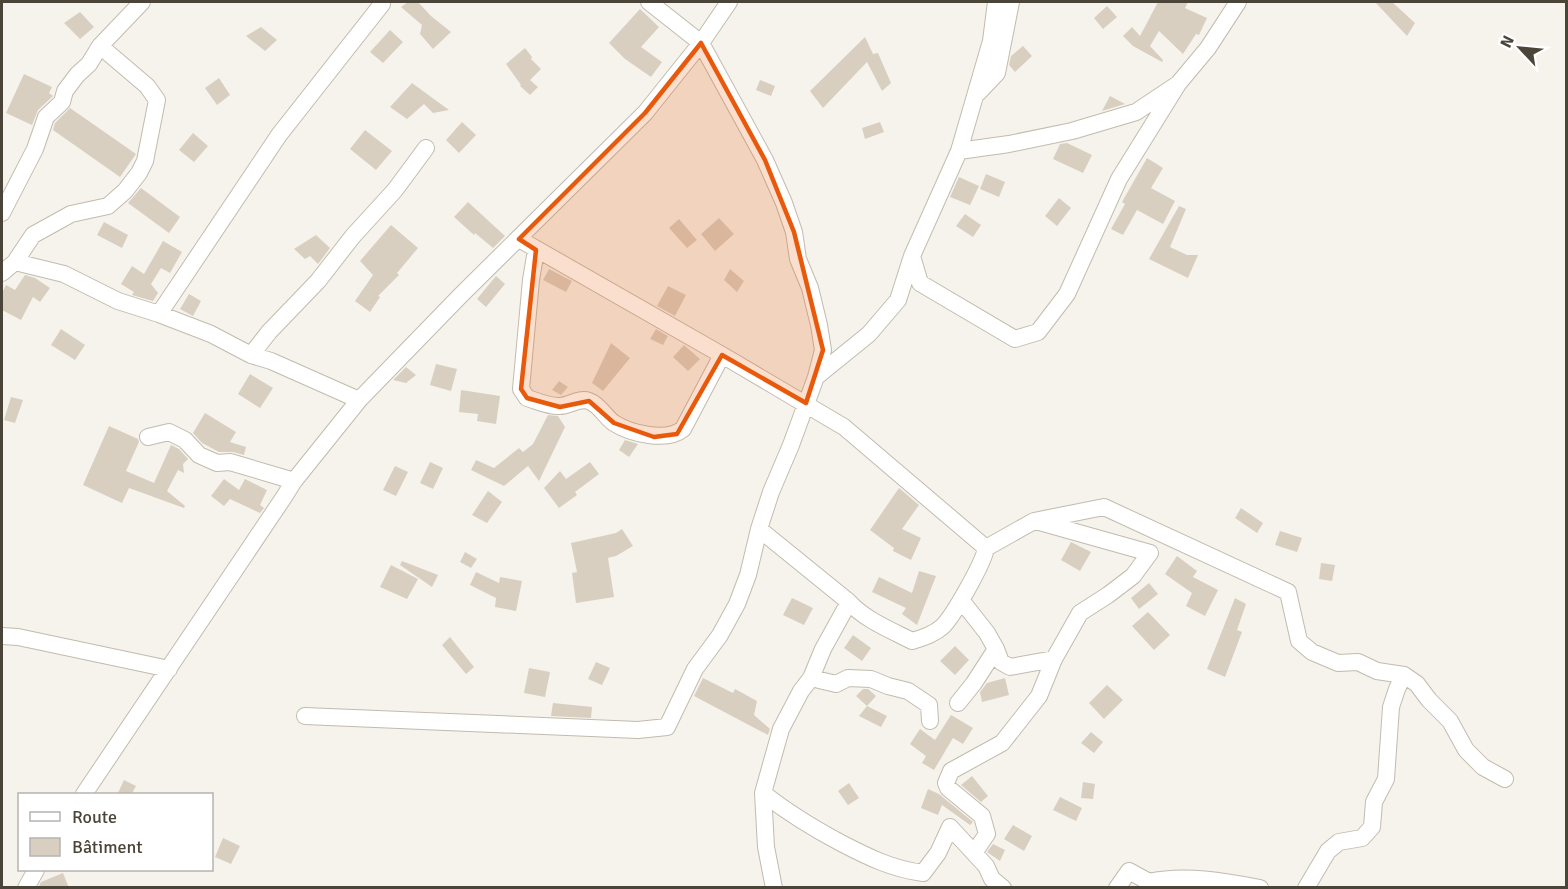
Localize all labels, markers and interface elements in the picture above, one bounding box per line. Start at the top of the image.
north arrow [1490,18,1550,78]
text: N [1496,32,1519,51]
legend [18,793,213,871]
text: Route [72,806,117,828]
text: Bâtiment [72,836,143,858]

